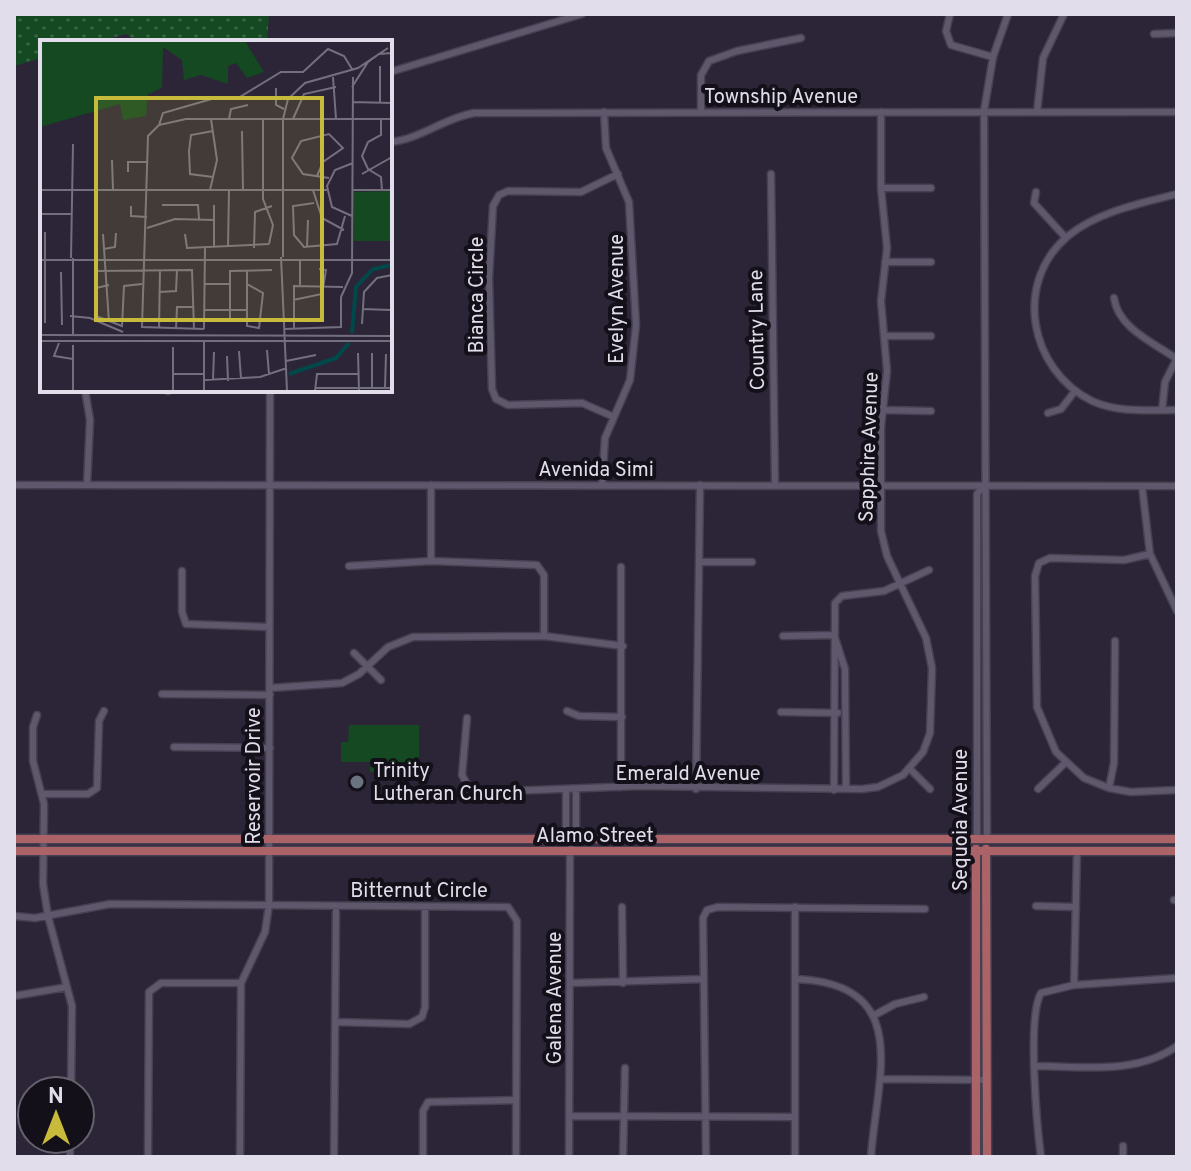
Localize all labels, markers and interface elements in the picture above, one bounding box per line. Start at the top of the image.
inset map [40,40,392,392]
street label: Township Avenue [704,85,858,111]
street label: Evelyn Avenue [605,234,631,364]
street label: Bianca Circle [465,237,491,353]
street label: Country Lane [744,269,772,391]
street label: Sapphire Avenue [854,371,886,523]
street label: Avenida Simi [538,458,654,484]
street label: Reservoir Drive [242,707,268,845]
street label: Sequoia Avenue [949,749,975,891]
place label: Trinity Lutheran Church [373,759,523,808]
street label: Emerald Avenue [615,762,761,788]
marker: Trinity Lutheran Church [348,773,366,791]
street label: Alamo Street [536,824,654,850]
street label: Bitternut Circle [350,879,488,905]
street label: Galena Avenue [543,931,569,1065]
north arrow [16,1075,96,1155]
text: N [48,1084,64,1111]

